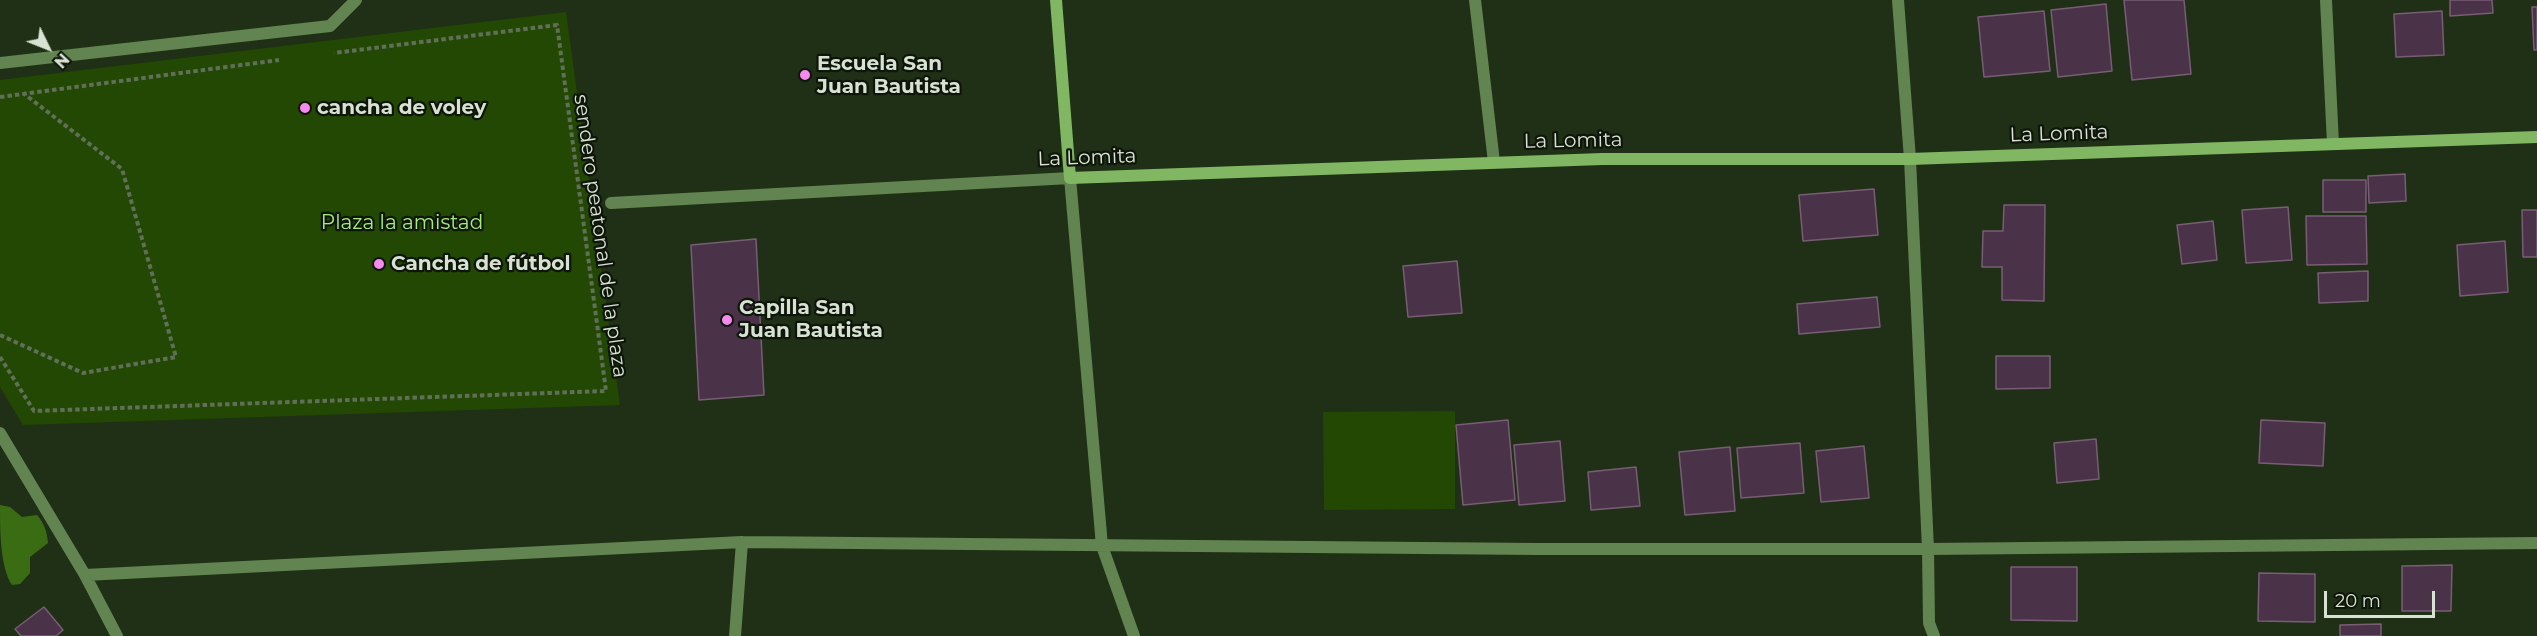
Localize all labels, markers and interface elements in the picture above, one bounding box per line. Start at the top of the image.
north arrow [18,18,78,78]
text: N [50,49,73,72]
place label: Escuela San Juan Bautista [817,52,961,99]
marker: Escuela San Juan Bautista [798,68,812,82]
street label: sendero peatonal de la plaza [568,93,632,379]
place label: cancha de voley [317,96,486,120]
marker: cancha de voley [298,101,312,115]
street label: La Lomita [2009,120,2109,148]
street label: La Lomita [1523,128,1623,154]
street label: La Lomita [1037,144,1137,172]
park label: Plaza la amistad [321,211,483,235]
place label: Cancha de fútbol [391,252,570,276]
marker: Cancha de fútbol [372,257,386,271]
place label: Capilla San Juan Bautista [739,296,883,343]
marker: Capilla San Juan Bautista [720,313,734,327]
scale bar [2327,579,2438,617]
text: 20 m [2335,590,2381,612]

